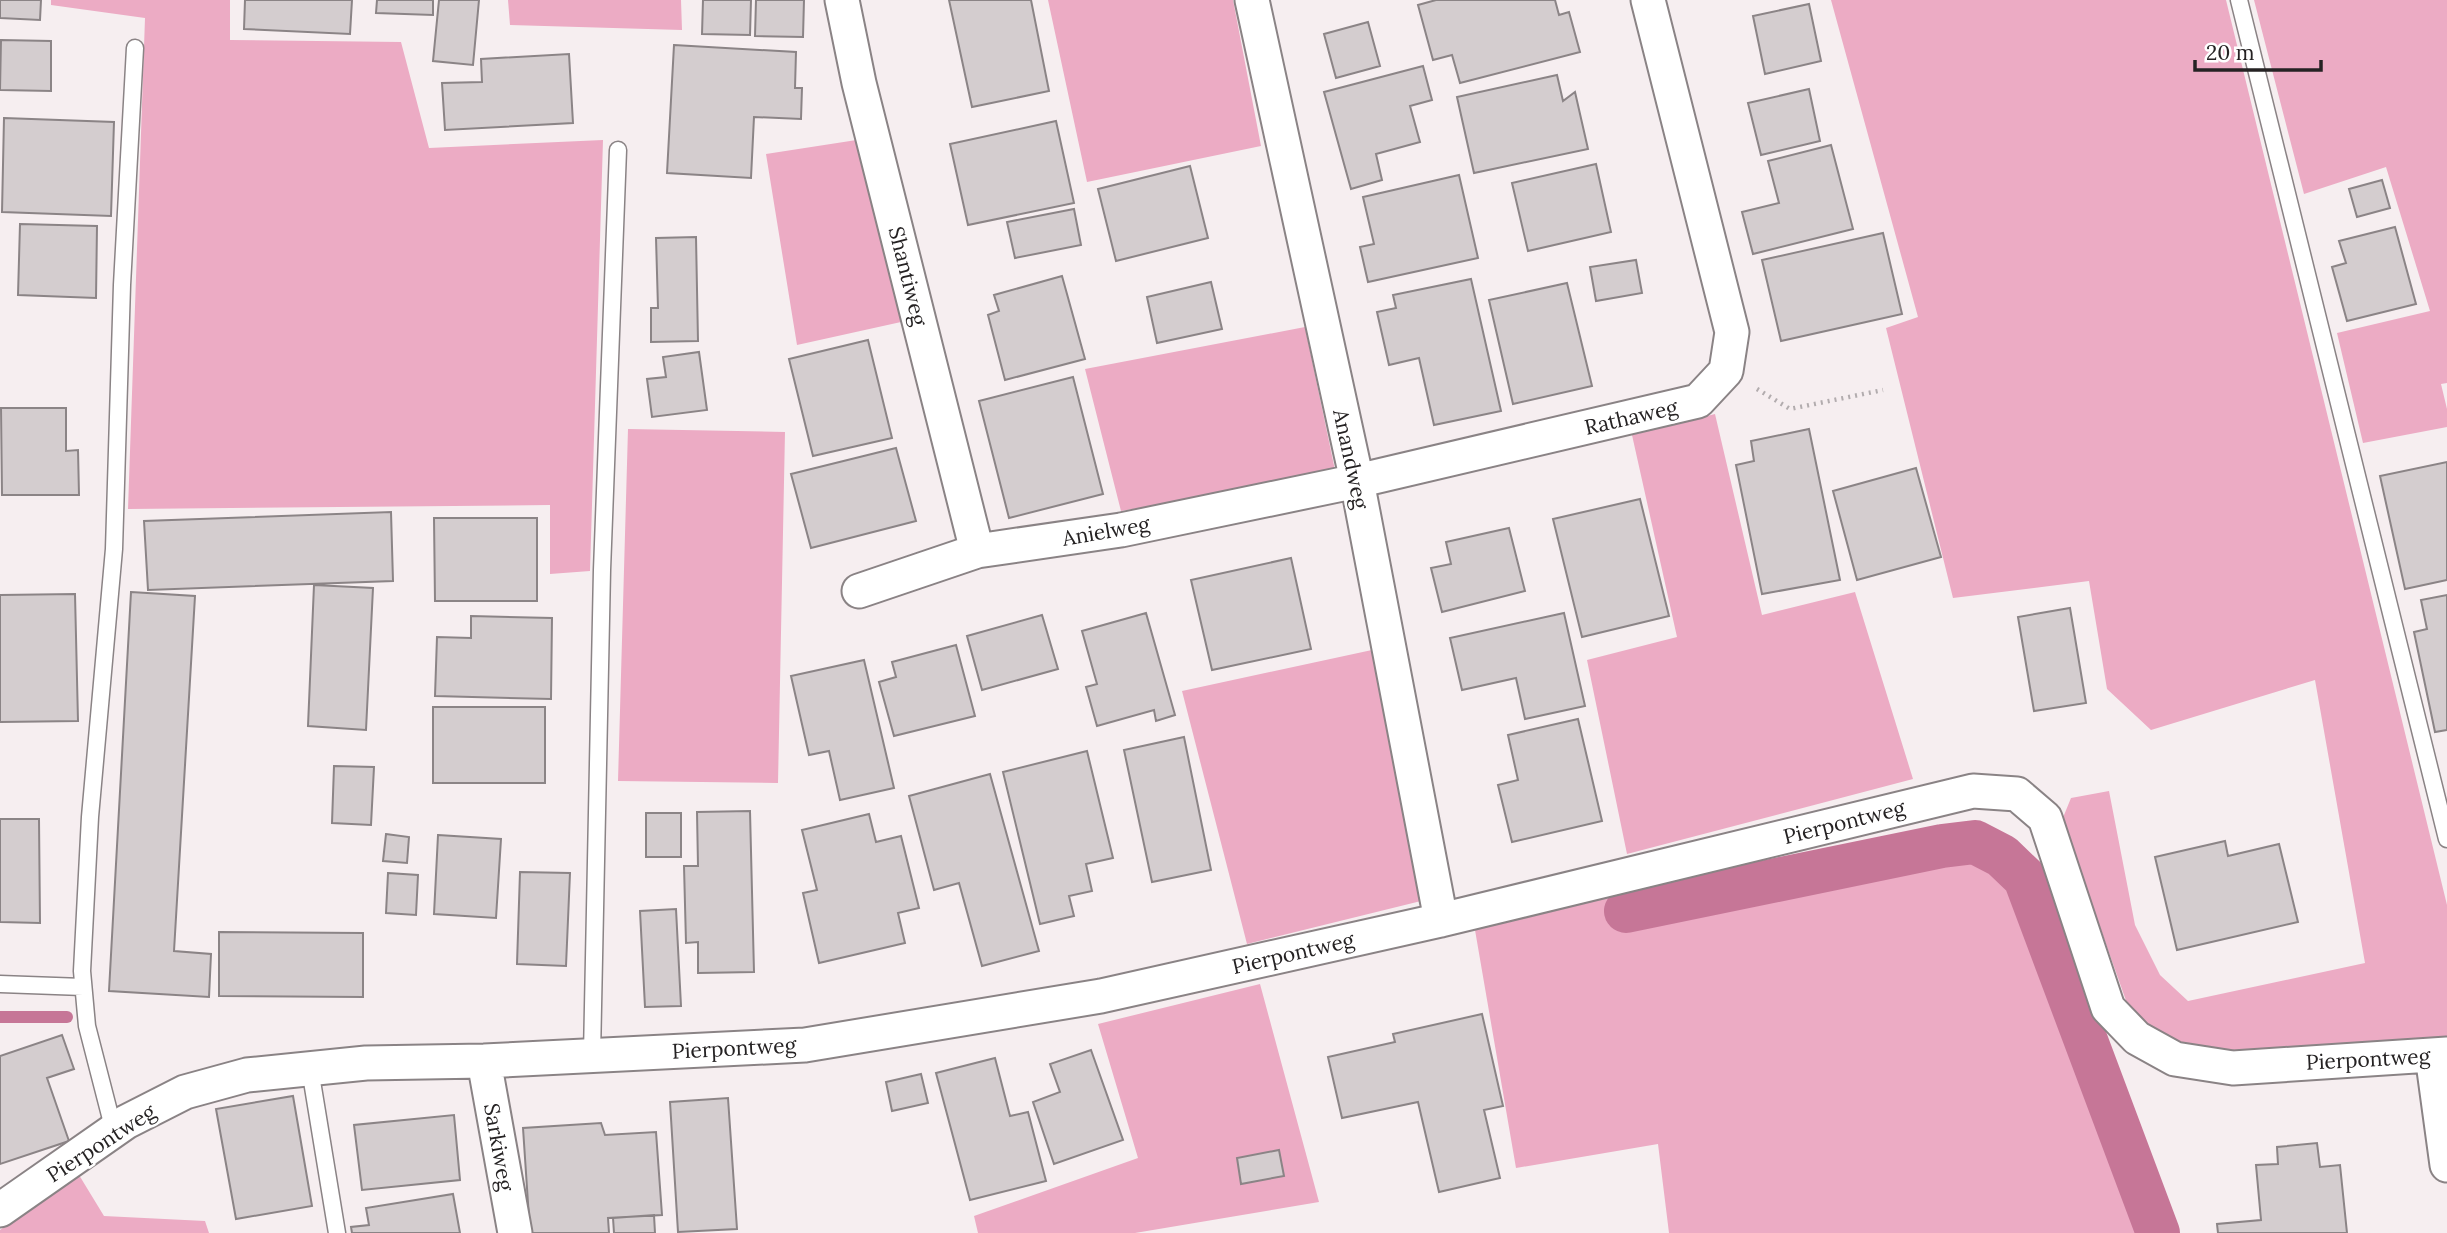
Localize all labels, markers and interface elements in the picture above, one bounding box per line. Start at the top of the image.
scale bar [2195,28,2321,72]
text: 20 m [2206,39,2255,66]
street label: Shantiweg [883,224,933,329]
street label: Rathaweg [1582,393,1681,441]
street label: Anandweg [1327,406,1375,512]
street label: Anielweg [1059,510,1152,552]
street label: Pierpontweg [1780,794,1908,850]
street label: Pierpontweg [1229,926,1357,980]
street label: Pierpontweg [671,1031,797,1065]
street label: Pierpontweg [2305,1042,2431,1076]
street label: Pierpontweg [41,1098,161,1188]
street label: Sarkiweg [478,1101,520,1193]

